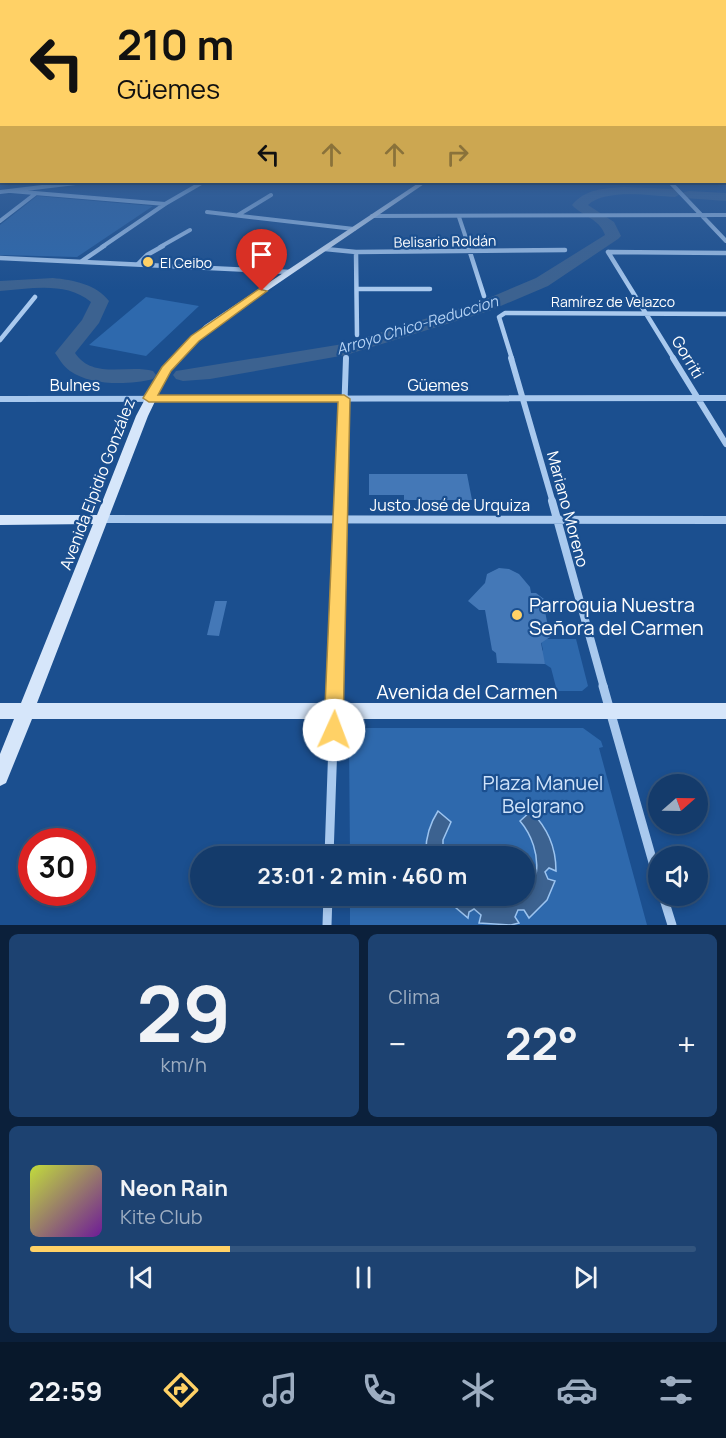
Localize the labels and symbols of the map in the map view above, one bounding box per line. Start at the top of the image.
pin [236,229,287,291]
street label: Belisario Roldán [394,231,496,251]
place label: El Ceibo [160,253,212,272]
marker: El Ceibo [141,255,155,269]
water label: Arroyo Chico-Reduccion [334,290,501,360]
street label: Ramírez de Velazco [551,292,675,311]
street label: Gorriti [667,332,709,382]
street label: Bulnes [50,374,100,396]
street label: Güemes [407,374,469,396]
street label: Avenida Elpidio González [54,395,140,573]
street label: Mariano Moreno [542,448,594,570]
street label: Justo José de Urquiza [370,494,530,516]
place label: Parroquia Nuestra Señora del Carmen [529,591,704,641]
marker: Parroquia Nuestra Señora del Carmen [510,608,524,622]
street label: Avenida del Carmen [376,678,558,705]
position arrow [302,698,366,762]
park label: Plaza Manuel Belgrano [483,769,604,819]
north arrow [648,774,708,834]
speed limit sign: 30 [18,828,96,906]

